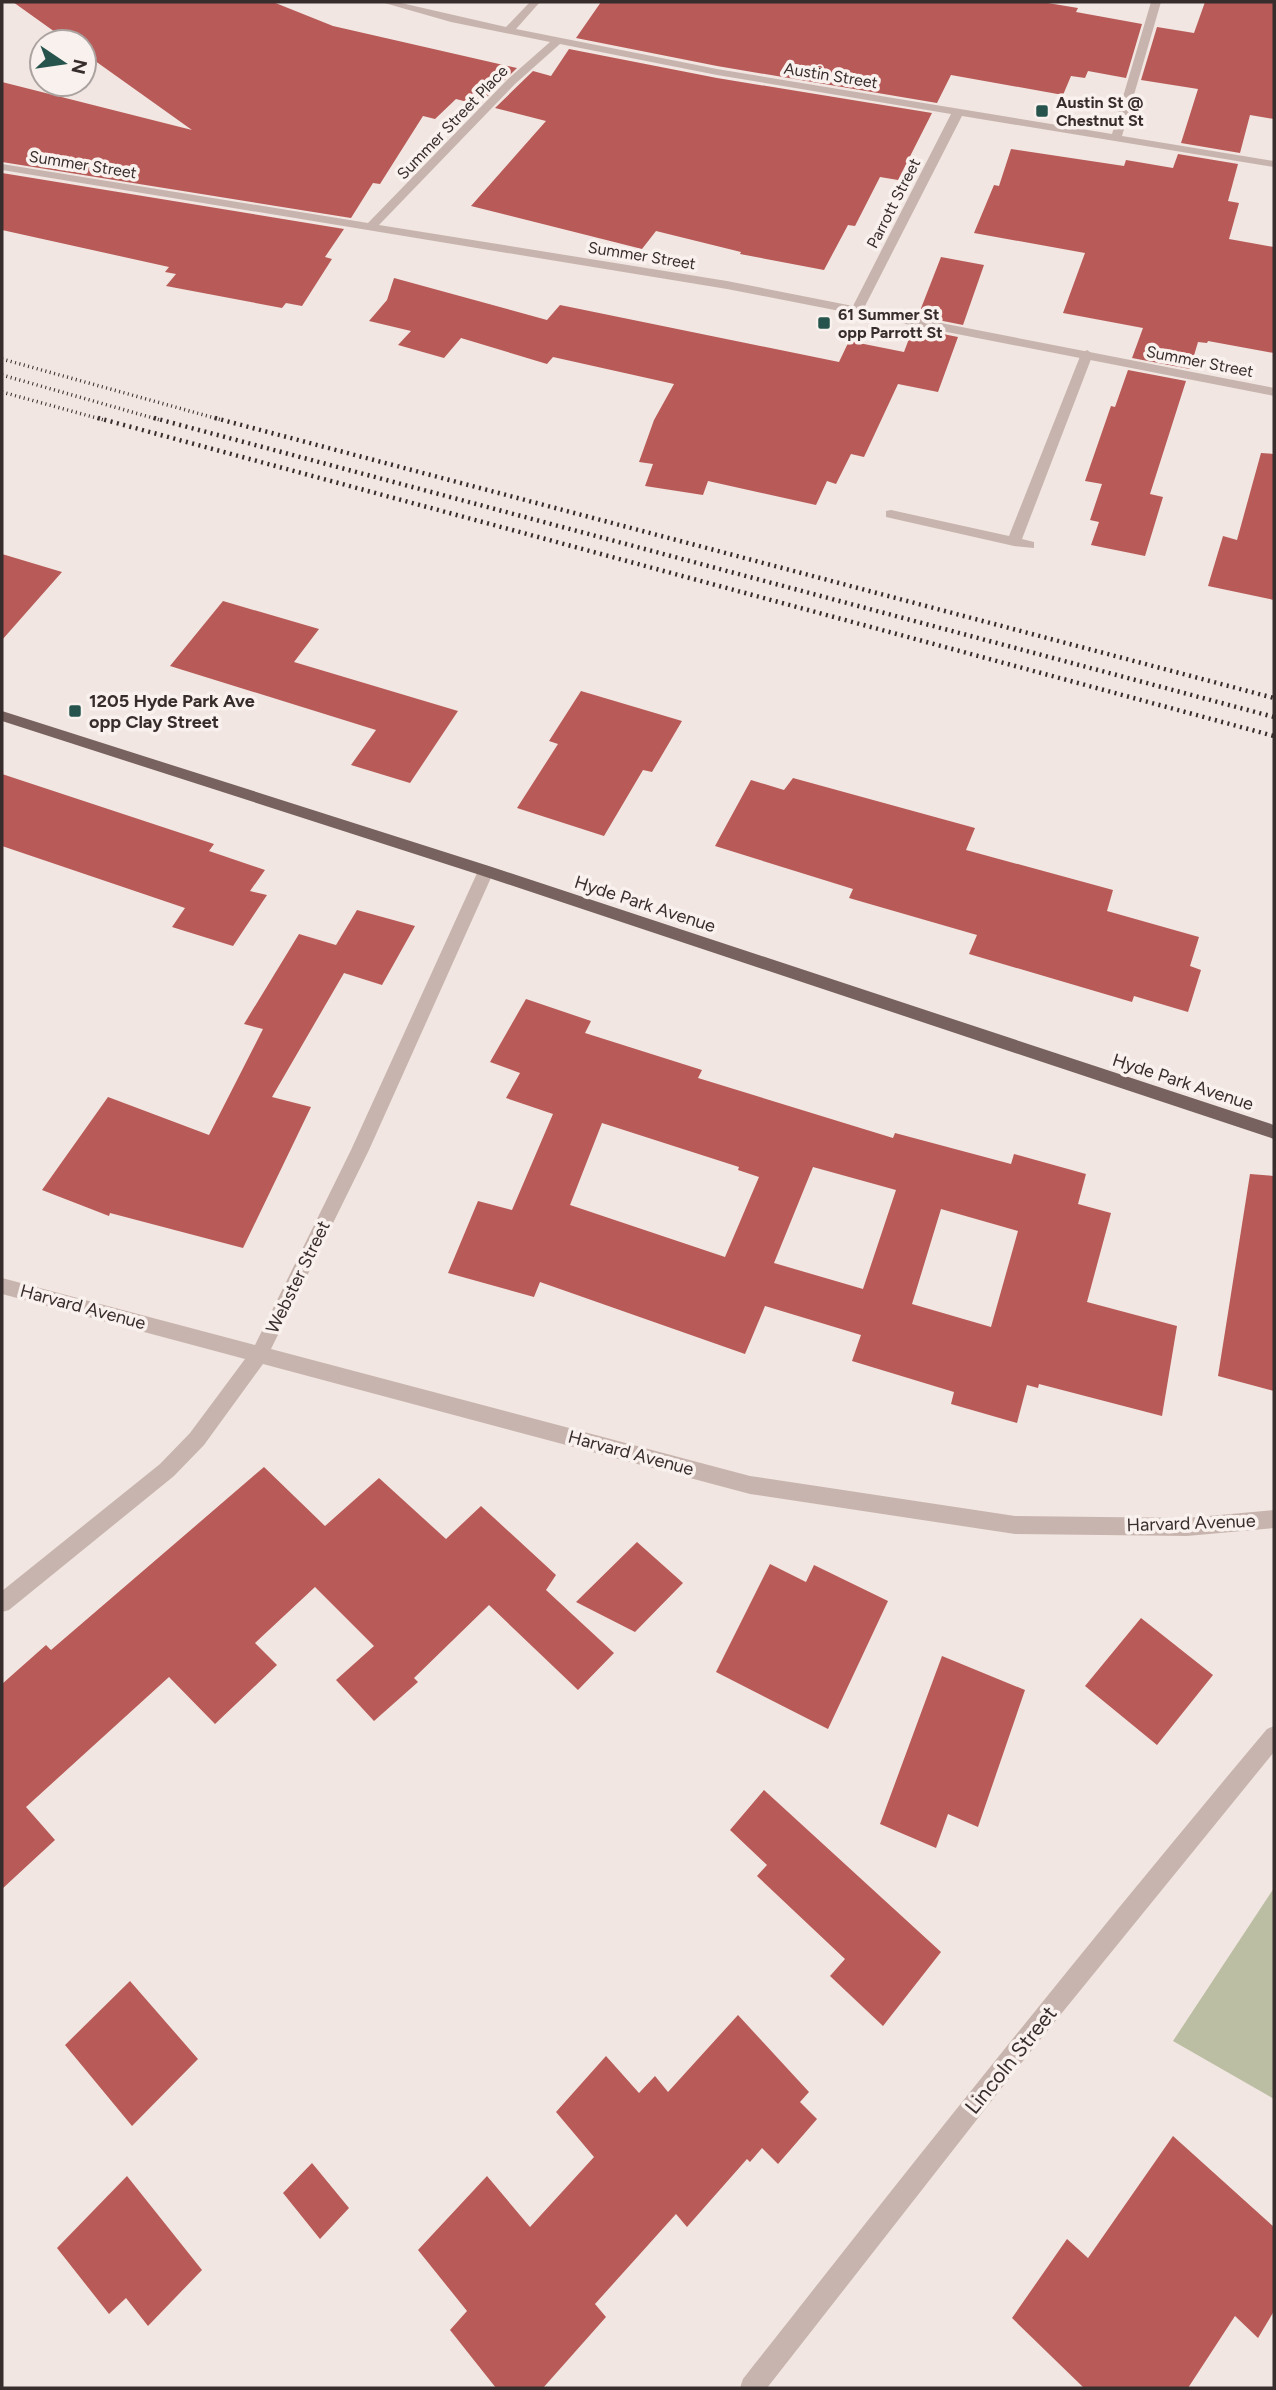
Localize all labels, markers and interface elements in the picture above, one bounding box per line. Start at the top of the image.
north arrow [28,28,98,98]
text: N [66,57,92,76]
street label: Austin Street [783,59,879,92]
street label: Summer Street Place [393,61,512,183]
place label: Austin St @ Chestnut St [1056,93,1144,130]
marker: Austin St @ Chestnut St [1034,103,1050,119]
street label: Summer Street [28,147,138,182]
street label: Parrott Street [863,155,924,251]
street label: Summer Street [587,238,697,273]
place label: 61 Summer St opp Parrott St [838,305,943,342]
marker: 61 Summer St opp Parrott St [816,315,832,331]
street label: Summer Street [1145,342,1255,381]
place label: 1205 Hyde Park Ave opp Clay Street [89,690,255,733]
marker: 1205 Hyde Park Ave opp Clay Street [67,703,83,719]
street label: Hyde Park Avenue [572,871,719,937]
street label: Hyde Park Avenue [1110,1049,1257,1115]
street label: Webster Street [261,1217,335,1337]
street label: Harvard Avenue [18,1280,148,1334]
street label: Harvard Avenue [566,1426,696,1480]
street label: Harvard Avenue [1126,1510,1256,1536]
street label: Lincoln Street [960,2001,1062,2119]

